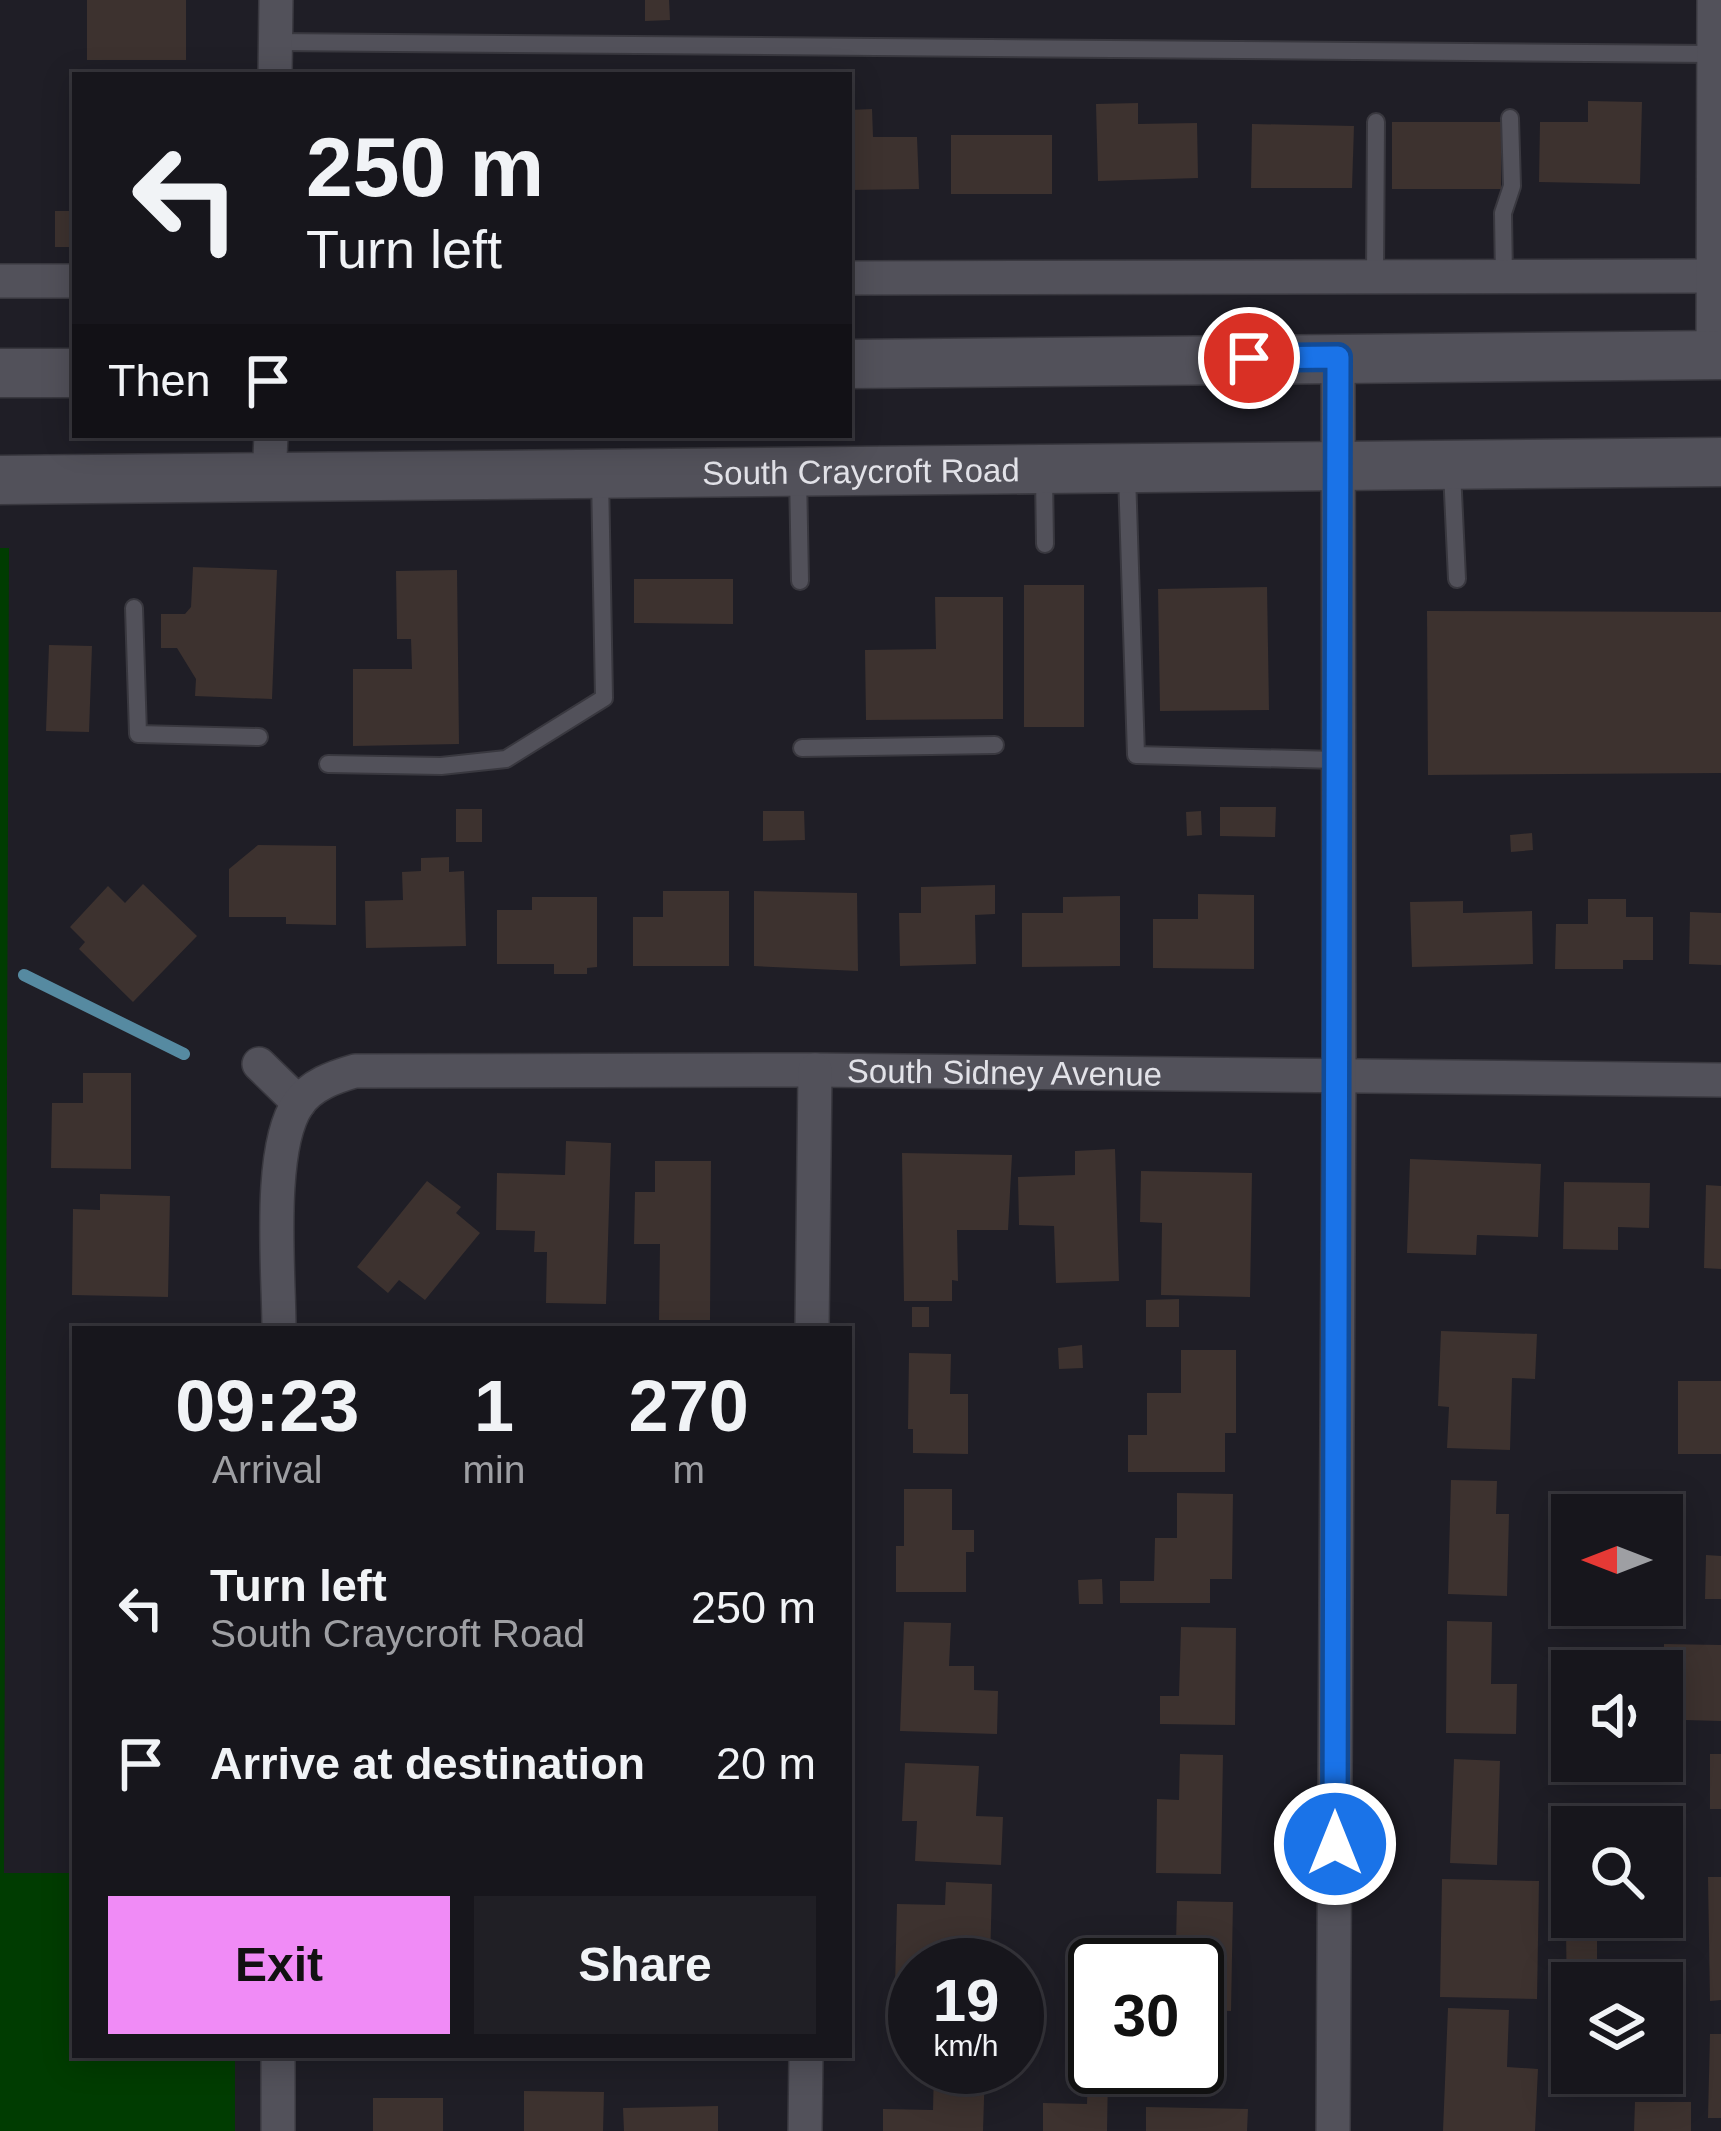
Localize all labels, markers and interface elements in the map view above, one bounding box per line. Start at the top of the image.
icon: left [108,120,264,276]
text: 250 m [306,120,544,214]
text: Turn left [306,219,502,279]
pin [1198,307,1300,409]
icon: arrive [1216,325,1282,391]
icon: arrive [235,348,301,414]
text: Then [108,355,211,406]
street label: South Craycroft Road [702,451,1020,491]
street label: South Sidney Avenue [847,1052,1162,1092]
text: 09:23 [175,1366,359,1446]
text: 1 [474,1366,514,1446]
text: 270 [629,1366,749,1446]
text: Arrival [212,1448,323,1491]
text: min [463,1448,525,1491]
text: m [672,1448,705,1491]
north arrow [1551,1494,1683,1626]
map controls [1551,1494,1683,2094]
text: Turn left [210,1560,387,1611]
icon: left [108,1575,174,1641]
text: 250 m [691,1582,816,1633]
text: South Craycroft Road [210,1612,585,1655]
button: sound [1551,1650,1683,1782]
icon: arrive [108,1731,174,1797]
text: Arrive at destination [210,1738,645,1789]
text: 20 m [716,1738,816,1789]
position arrow [1272,1781,1398,1907]
button: search [1551,1806,1683,1938]
button: Exit [108,1896,450,2034]
button: Share [474,1896,816,2034]
speed limit sign: 30 [1068,1938,1224,2094]
button: layers [1551,1962,1683,2094]
text: 19 [933,1967,999,2034]
text: km/h [933,2029,999,2062]

